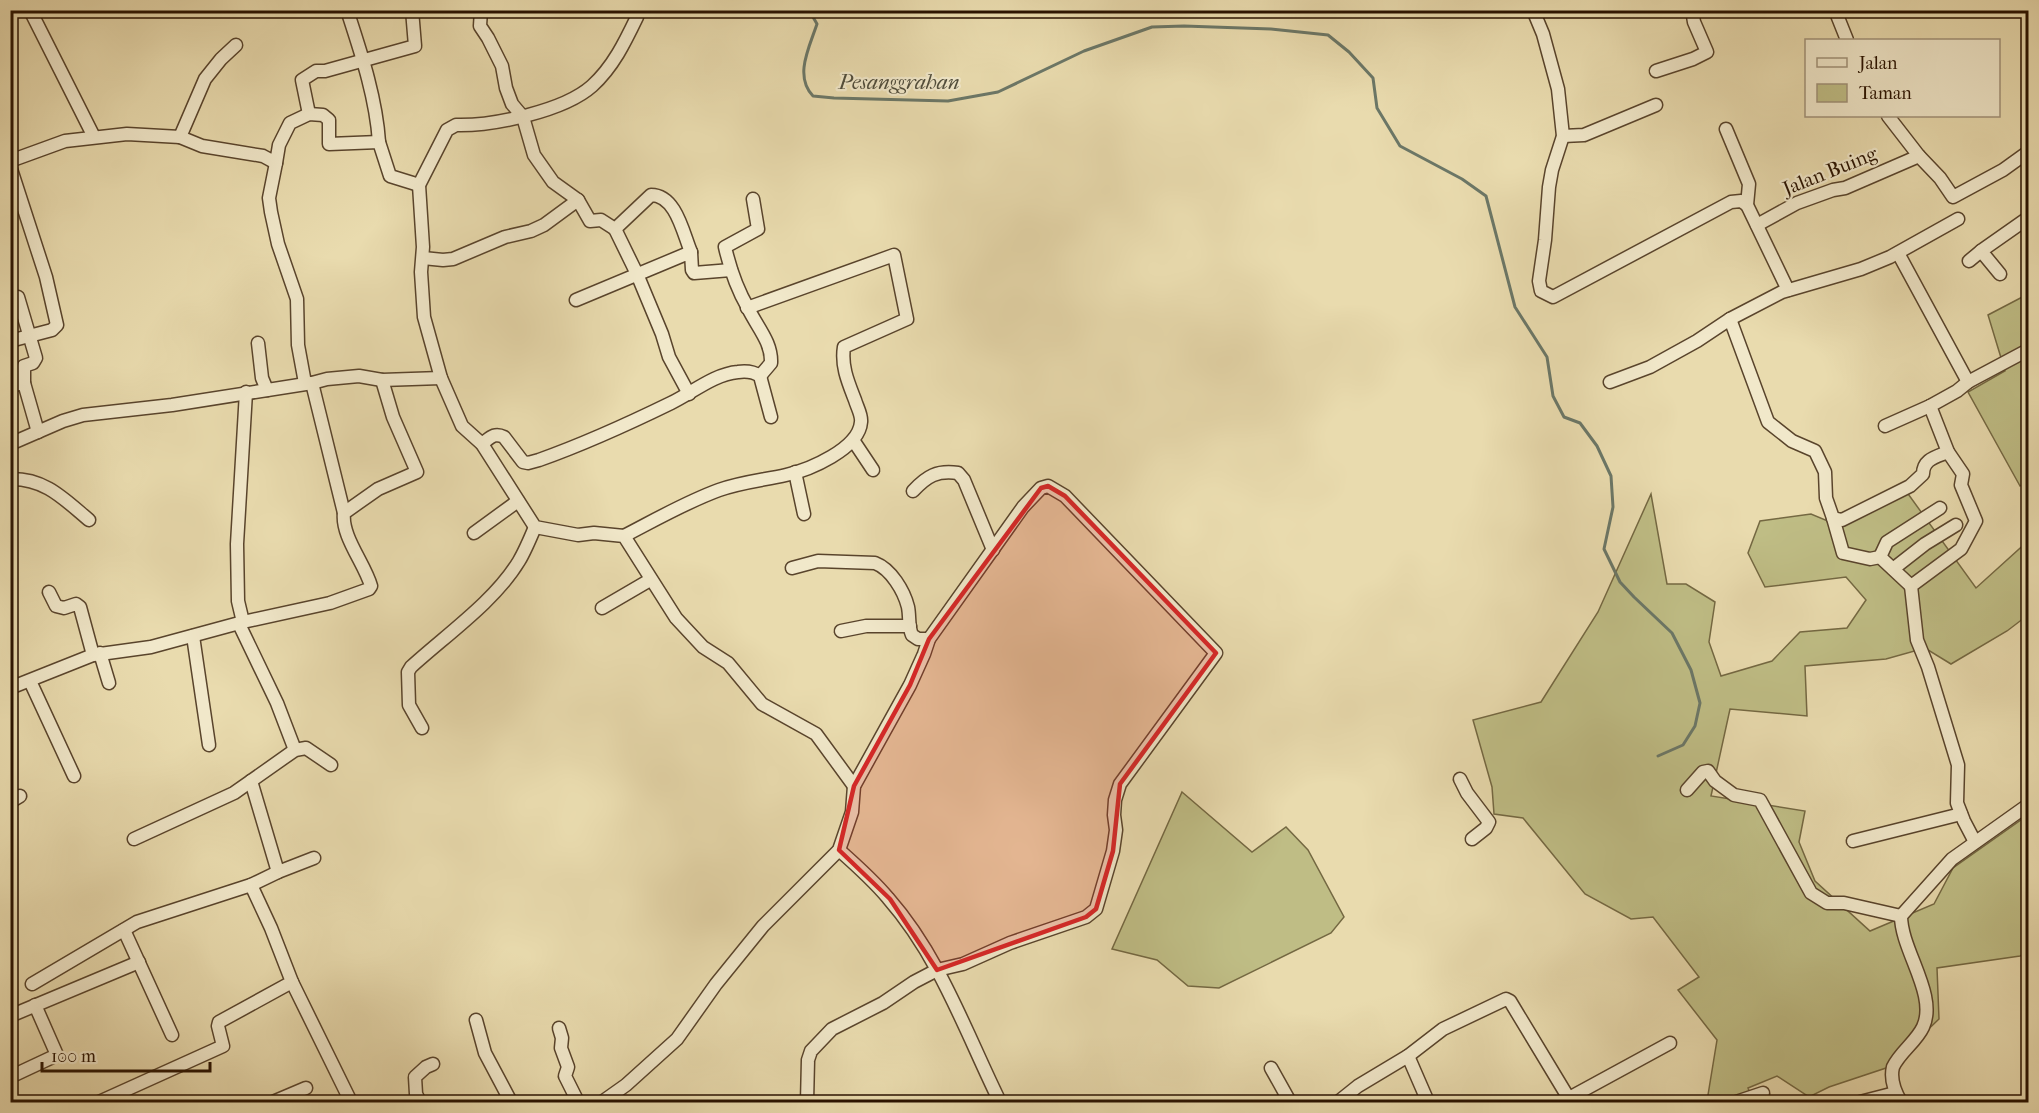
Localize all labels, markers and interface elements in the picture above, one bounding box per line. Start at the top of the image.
legend [1805,39,2000,117]
text: Jalan [1857,53,1898,74]
water label: Pesanggrahan [837,70,960,94]
text: Taman [1859,83,1912,104]
street label: Jalan Buing [1778,142,1881,201]
scale bar [42,1035,210,1073]
text: 100 m [51,1046,96,1067]

